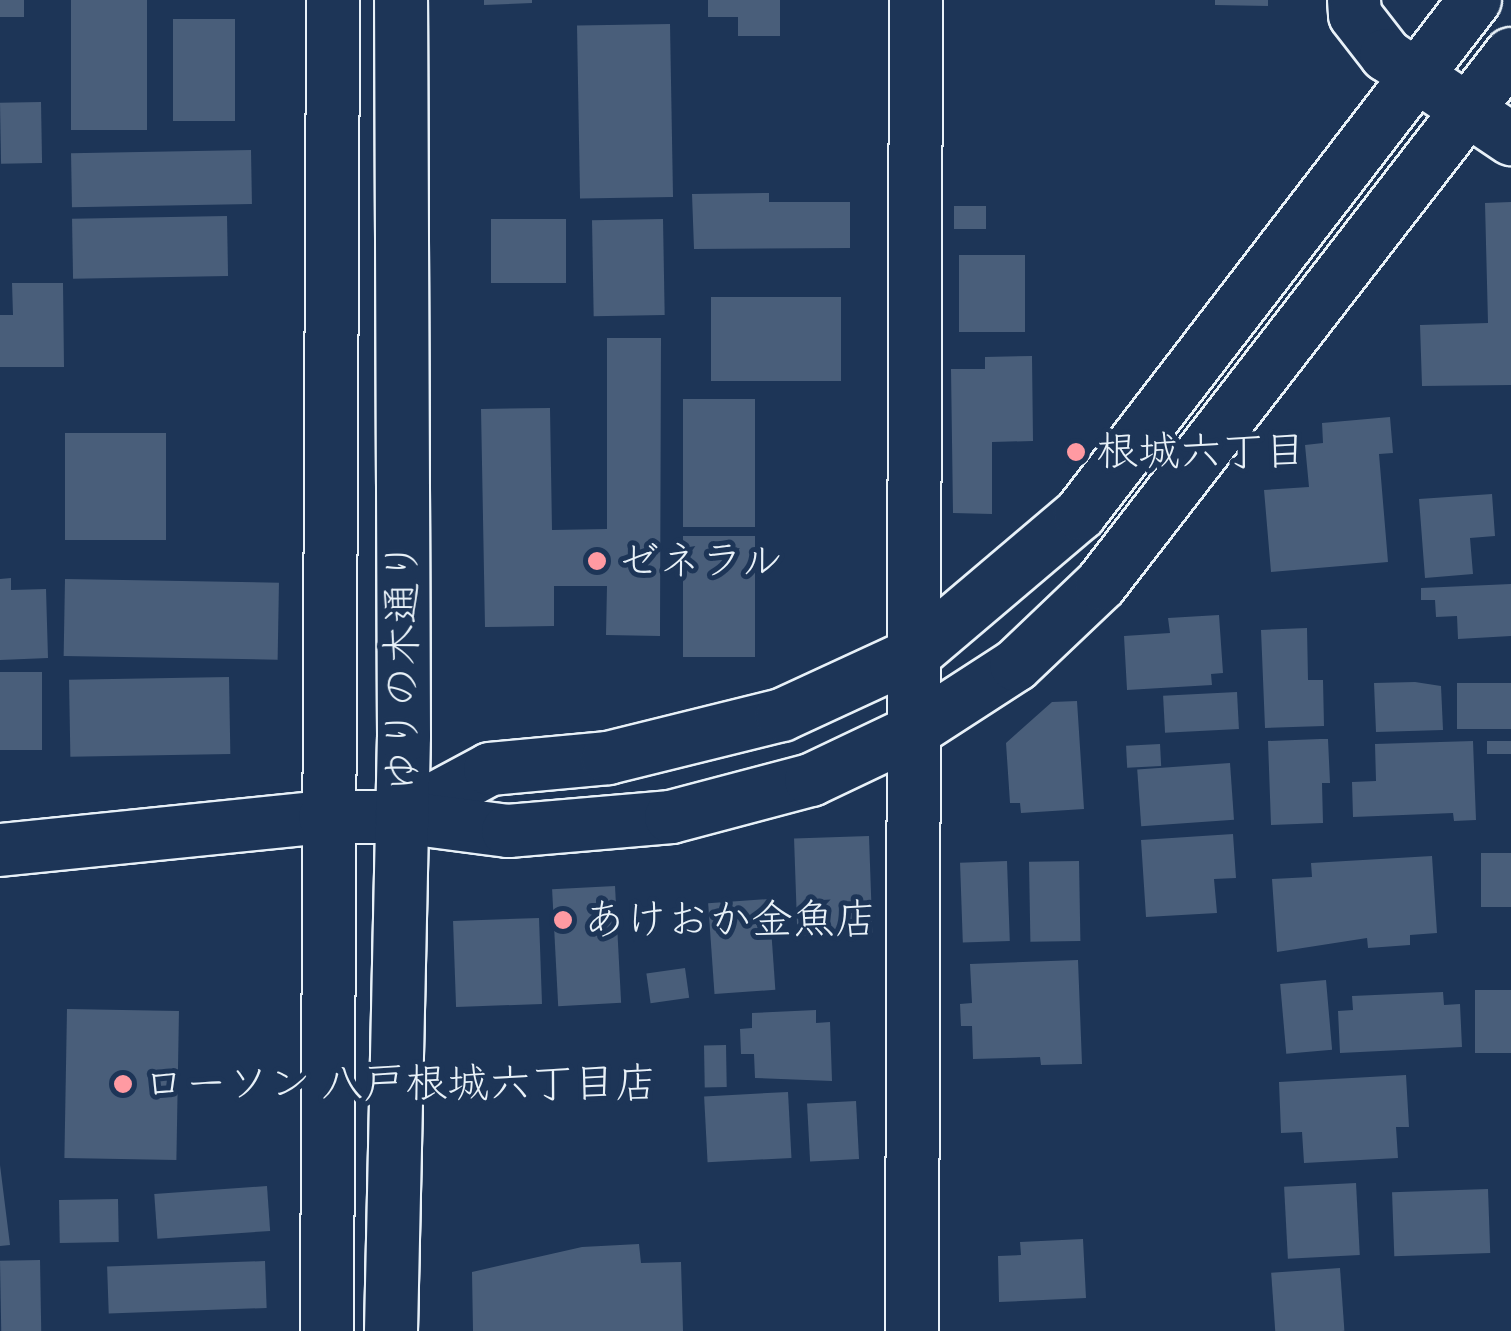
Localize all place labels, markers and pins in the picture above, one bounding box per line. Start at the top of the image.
place label: 根城六丁目 [1096,427,1306,477]
marker: 根城六丁目 [1065,441,1087,463]
place label: ゼネラル [617,536,785,586]
marker: ゼネラル [586,550,608,572]
place label: あけおか金魚店 [583,895,877,945]
marker: あけおか金魚店 [552,909,574,931]
place label: ローソン 八戸根城六丁目店 [143,1059,657,1109]
marker: ローソン 八戸根城六丁目店 [112,1073,134,1095]

